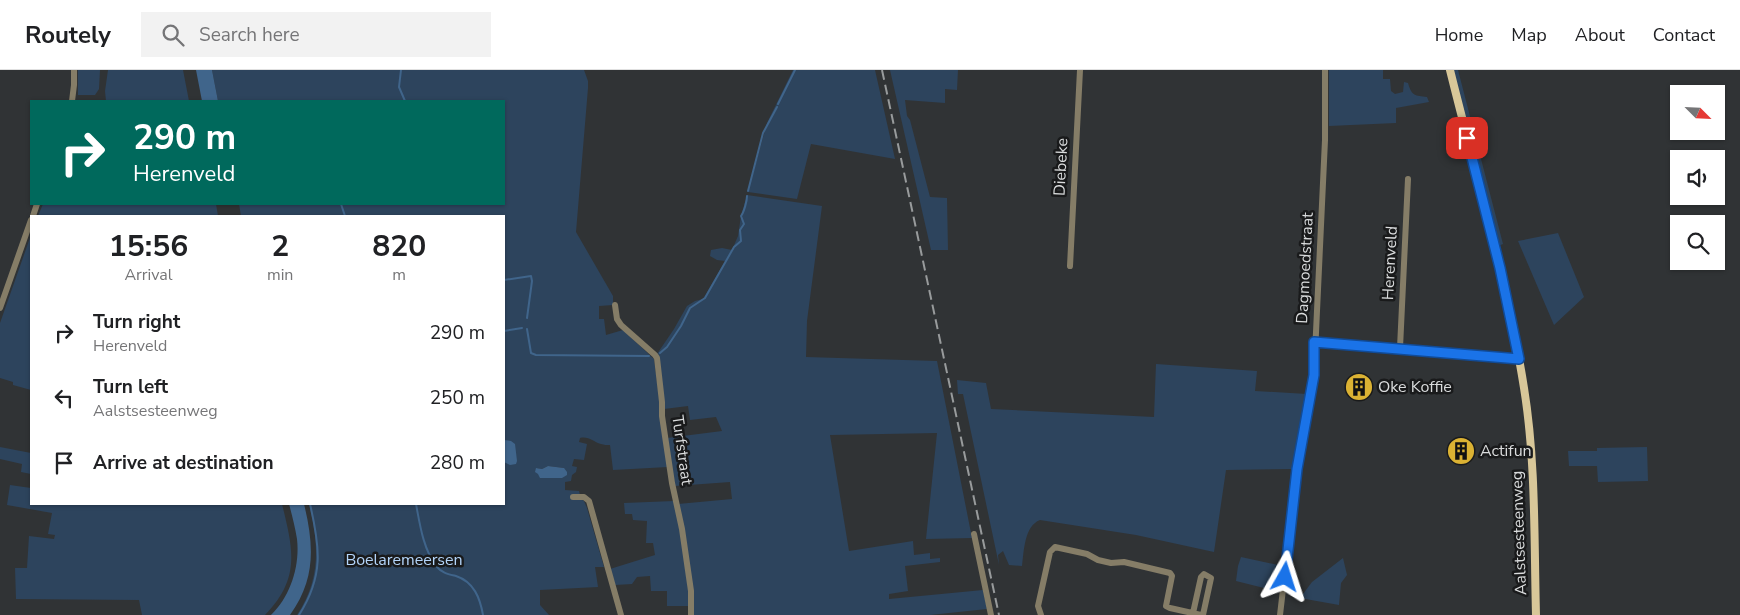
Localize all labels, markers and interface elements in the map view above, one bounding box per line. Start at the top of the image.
search box [141,12,491,57]
text: Routely [25,19,111,51]
icon: search [159,21,187,49]
text: Search here [199,22,300,48]
text: Home [1435,23,1483,47]
text: Map [1511,23,1547,47]
text: About [1575,23,1625,47]
text: Contact [1653,23,1715,47]
north arrow [1670,85,1725,140]
map controls [1670,85,1725,270]
text: 290 m [133,114,236,161]
pin [1446,117,1488,159]
icon: right [50,120,115,185]
icon: arrive [1453,124,1481,152]
street label: Diebeke [1048,137,1074,197]
button: sound [1670,150,1725,205]
text: Herenveld [133,159,235,189]
street label: Dagmoedstraat [1291,211,1319,324]
button: search [1670,215,1725,270]
street label: Herenveld [1377,225,1403,301]
text: 15:56 [109,226,188,267]
text: 2 [271,226,289,267]
text: 820 [372,226,426,267]
text: Arrival [124,264,173,286]
text: min [267,264,293,286]
text: m [392,264,406,286]
text: Turn right [93,309,180,335]
icon: right [50,319,78,347]
text: 290 m [430,320,485,346]
text: Herenveld [93,335,167,357]
building icon: Oke Koffie [1344,372,1374,402]
text: Turn left [93,374,168,400]
place label: Oke Koffie [1378,376,1452,398]
icon: left [50,384,78,412]
text: 250 m [430,385,485,411]
text: Aalstsesteenweg [93,400,218,422]
street label: Turfstraat [666,414,698,487]
building icon: Actifun [1446,436,1476,466]
place label: Actifun [1480,440,1532,462]
icon: arrive [50,449,78,477]
text: Arrive at destination [93,450,274,476]
text: 280 m [430,450,485,476]
street label: Aalstsesteenweg [1506,470,1532,596]
park label: Boelaremeersen [345,549,463,571]
position arrow [1258,550,1310,602]

